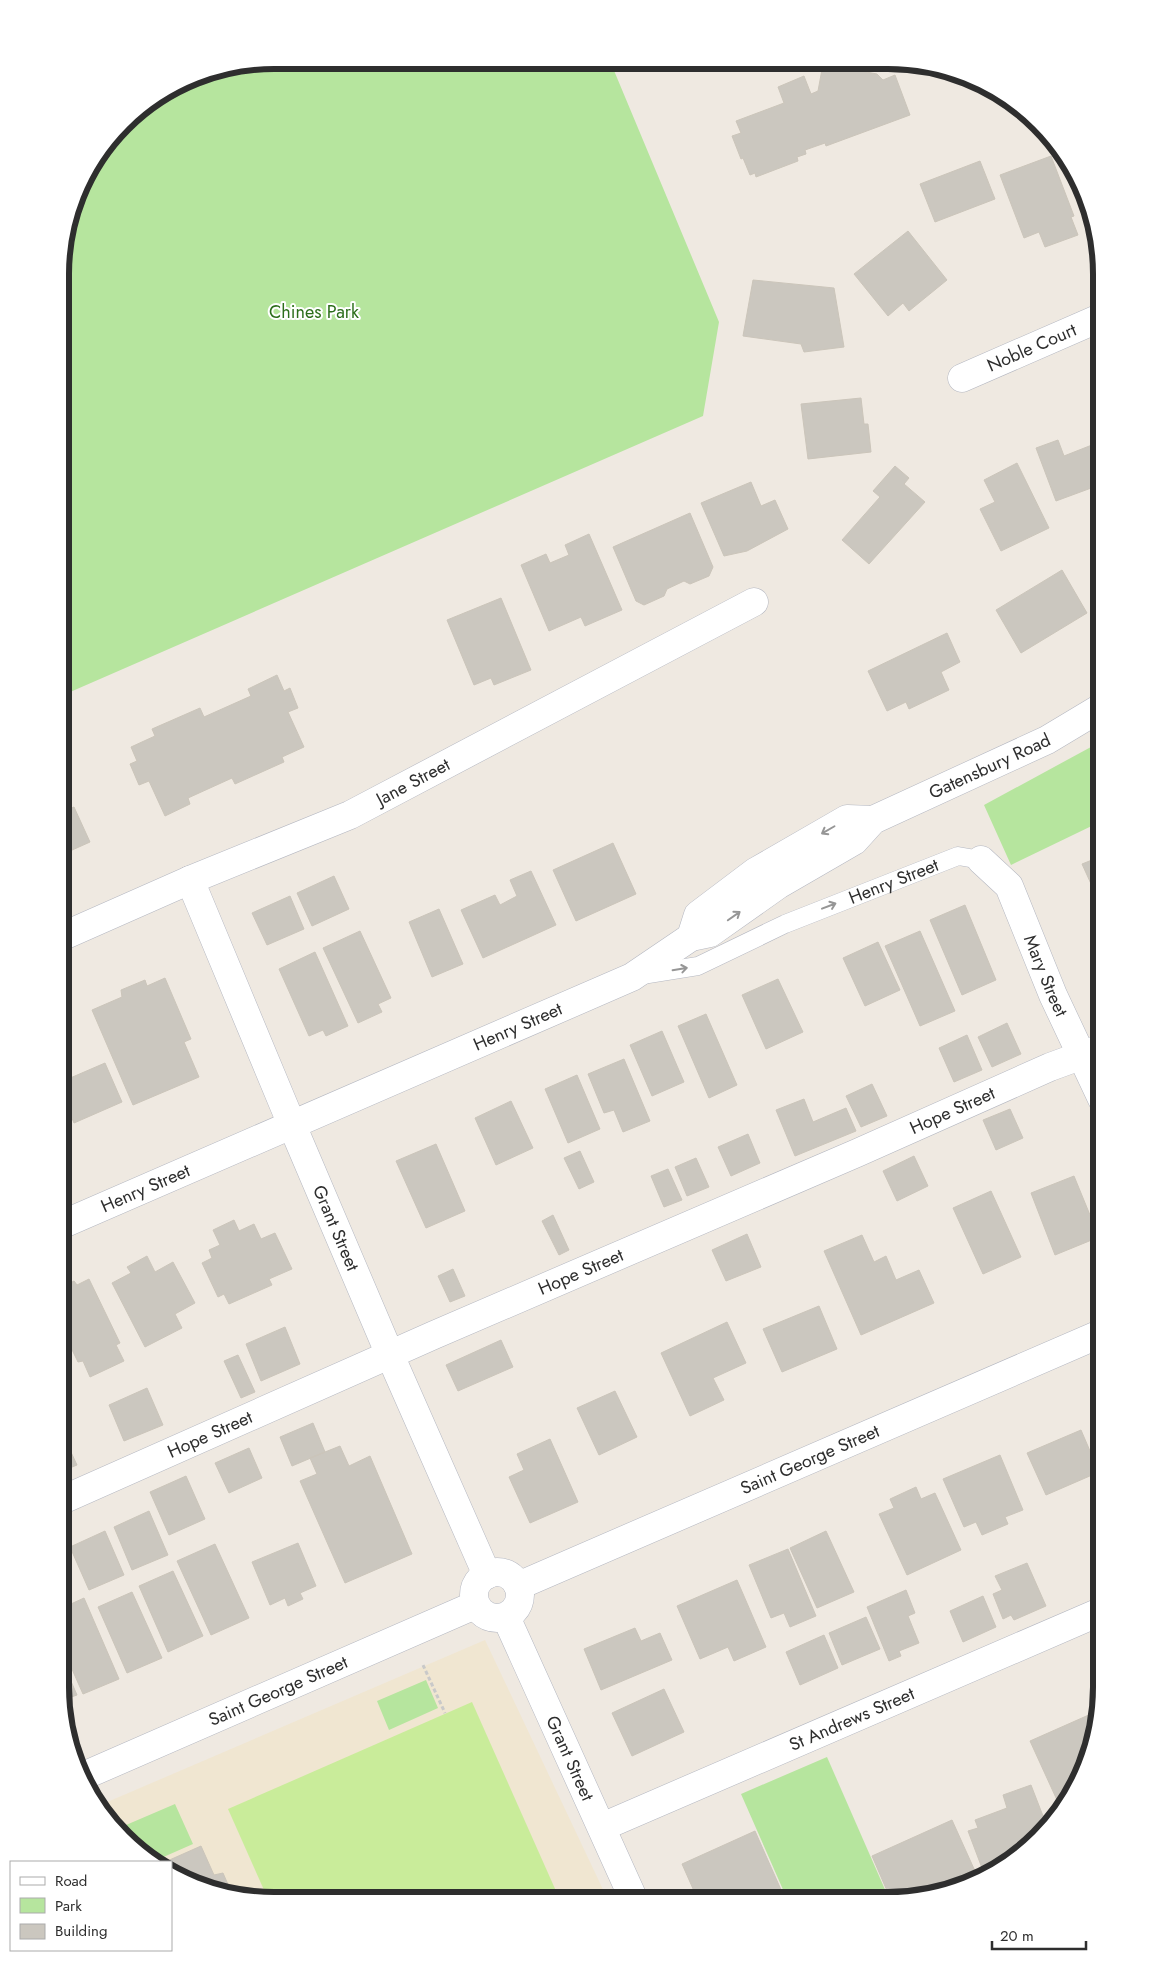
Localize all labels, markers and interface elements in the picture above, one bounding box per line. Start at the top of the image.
park label: Chines Park [269,299,359,325]
street label: Noble Court [983,316,1081,379]
street label: Gatensbury Road [924,727,1055,806]
street label: Jane Street [370,751,455,813]
one-way arrow [821,825,835,835]
street label: Henry Street [845,852,943,911]
one-way arrow [821,901,836,911]
one-way arrow [727,911,741,921]
street label: Mary Street [1017,931,1075,1021]
one-way arrow [672,963,688,973]
street label: Henry Street [469,996,567,1057]
street label: Hope Street [906,1080,1000,1141]
street label: Henry Street [97,1157,195,1219]
street label: Grant Street [306,1181,366,1276]
street label: Hope Street [534,1242,628,1302]
street label: Hope Street [163,1404,257,1465]
street label: Saint George Street [736,1418,884,1501]
street label: Saint George Street [204,1649,352,1733]
street label: St Andrews Street [785,1680,919,1758]
street label: Grant Street [539,1711,601,1806]
legend [10,1861,172,1951]
text: Road [55,1870,87,1892]
text: Park [55,1895,82,1917]
scale bar [992,1918,1086,1950]
text: Building [55,1920,107,1942]
text: 20 m [1000,1925,1034,1947]

